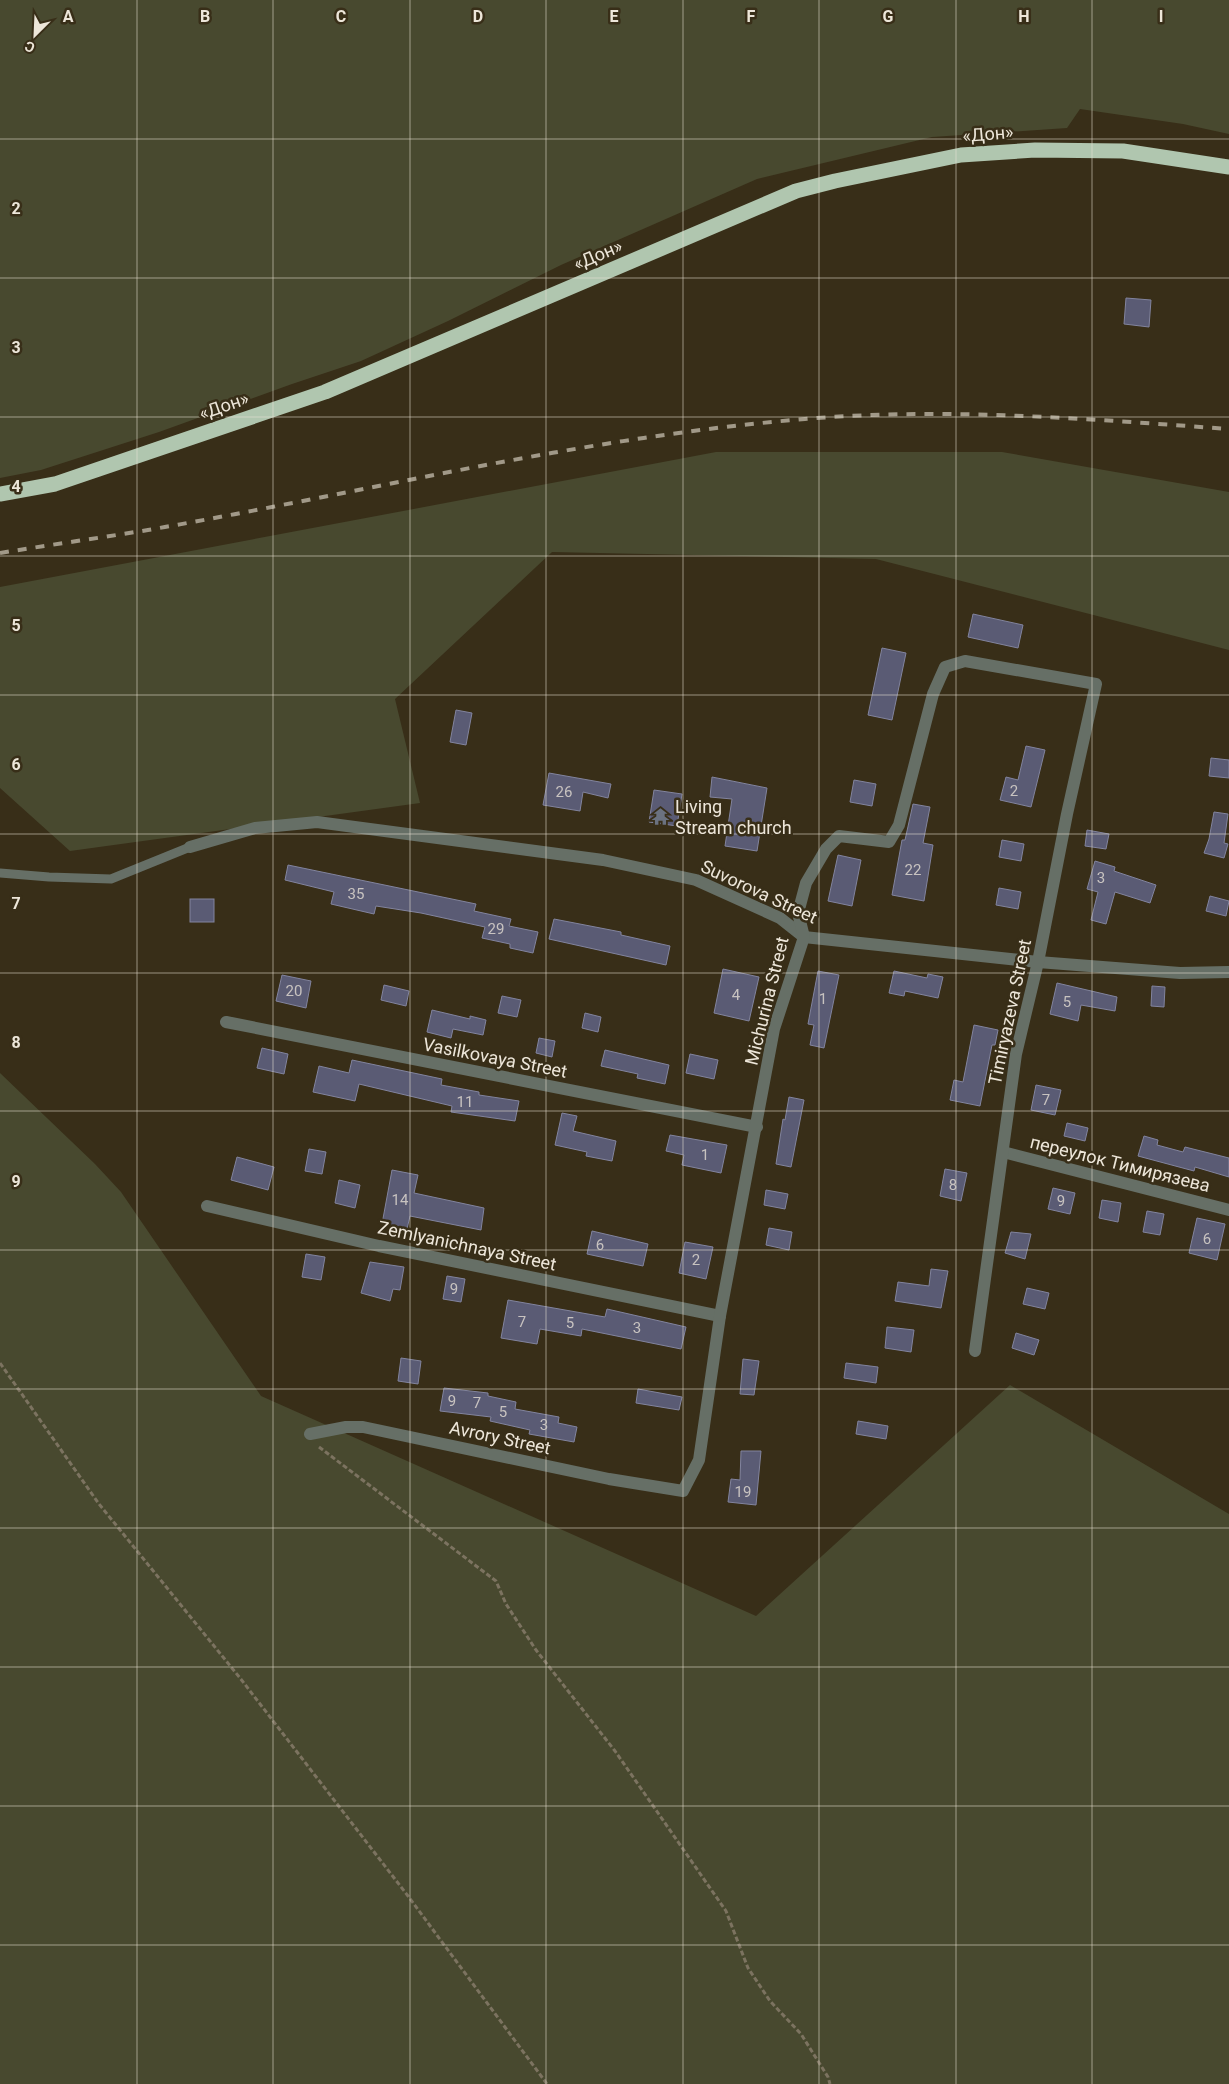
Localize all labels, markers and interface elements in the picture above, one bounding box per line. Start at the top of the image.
text: A [63,7,74,26]
text: B [200,7,210,26]
text: C [336,7,346,26]
text: D [473,7,483,26]
text: E [610,7,619,26]
text: F [747,7,756,26]
text: G [883,7,894,26]
text: H [1018,7,1030,26]
text: I [1159,7,1163,26]
north arrow [10,10,60,60]
text: С [22,38,37,56]
street label: «Дон» [962,121,1014,146]
text: 2 [11,199,21,218]
street label: «Дон» [570,235,625,274]
text: 3 [11,338,21,357]
street label: «Дон» [196,387,251,424]
text: 4 [11,477,21,496]
text: 5 [11,616,21,635]
text: 6 [11,755,21,774]
house number: 2 [1010,782,1018,800]
house number: 26 [556,783,572,801]
place label: Living Stream church [675,796,792,838]
temple icon: Living Stream church [651,807,671,827]
street label: Suvorova Street [698,855,821,928]
house number: 22 [905,861,921,879]
house number: 3 [1097,869,1105,887]
house number: 35 [348,885,364,903]
text: 7 [11,894,21,913]
house number: 29 [488,920,504,938]
street label: Michurina Street [740,934,793,1067]
street label: Timiryazeva Street [984,937,1035,1087]
house number: 20 [286,982,302,1000]
house number: 4 [732,986,741,1004]
house number: 1 [819,990,827,1008]
house number: 5 [1063,993,1071,1011]
text: 8 [11,1033,21,1052]
street label: Vasilkovaya Street [421,1033,569,1082]
house number: 7 [1042,1091,1050,1109]
house number: 11 [457,1093,473,1111]
street label: переулок Тимирязева [1028,1131,1212,1196]
house number: 1 [701,1146,709,1164]
text: 9 [11,1172,21,1191]
house number: 8 [949,1176,957,1194]
house number: 14 [392,1191,409,1209]
house number: 9 [1057,1192,1065,1210]
street label: Zemlyanichnaya Street [376,1216,558,1275]
house number: 6 [1203,1230,1211,1248]
house number: 6 [596,1236,604,1254]
house number: 2 [692,1251,700,1269]
house number: 9 [450,1280,458,1298]
house number: 7 [518,1313,526,1331]
house number: 5 [566,1314,574,1332]
house number: 3 [633,1319,641,1337]
house number: 9 [448,1392,456,1410]
house number: 7 [473,1394,481,1412]
house number: 5 [499,1403,507,1421]
house number: 3 [540,1416,548,1434]
street label: Avrory Street [448,1417,553,1459]
house number: 19 [735,1483,751,1501]

